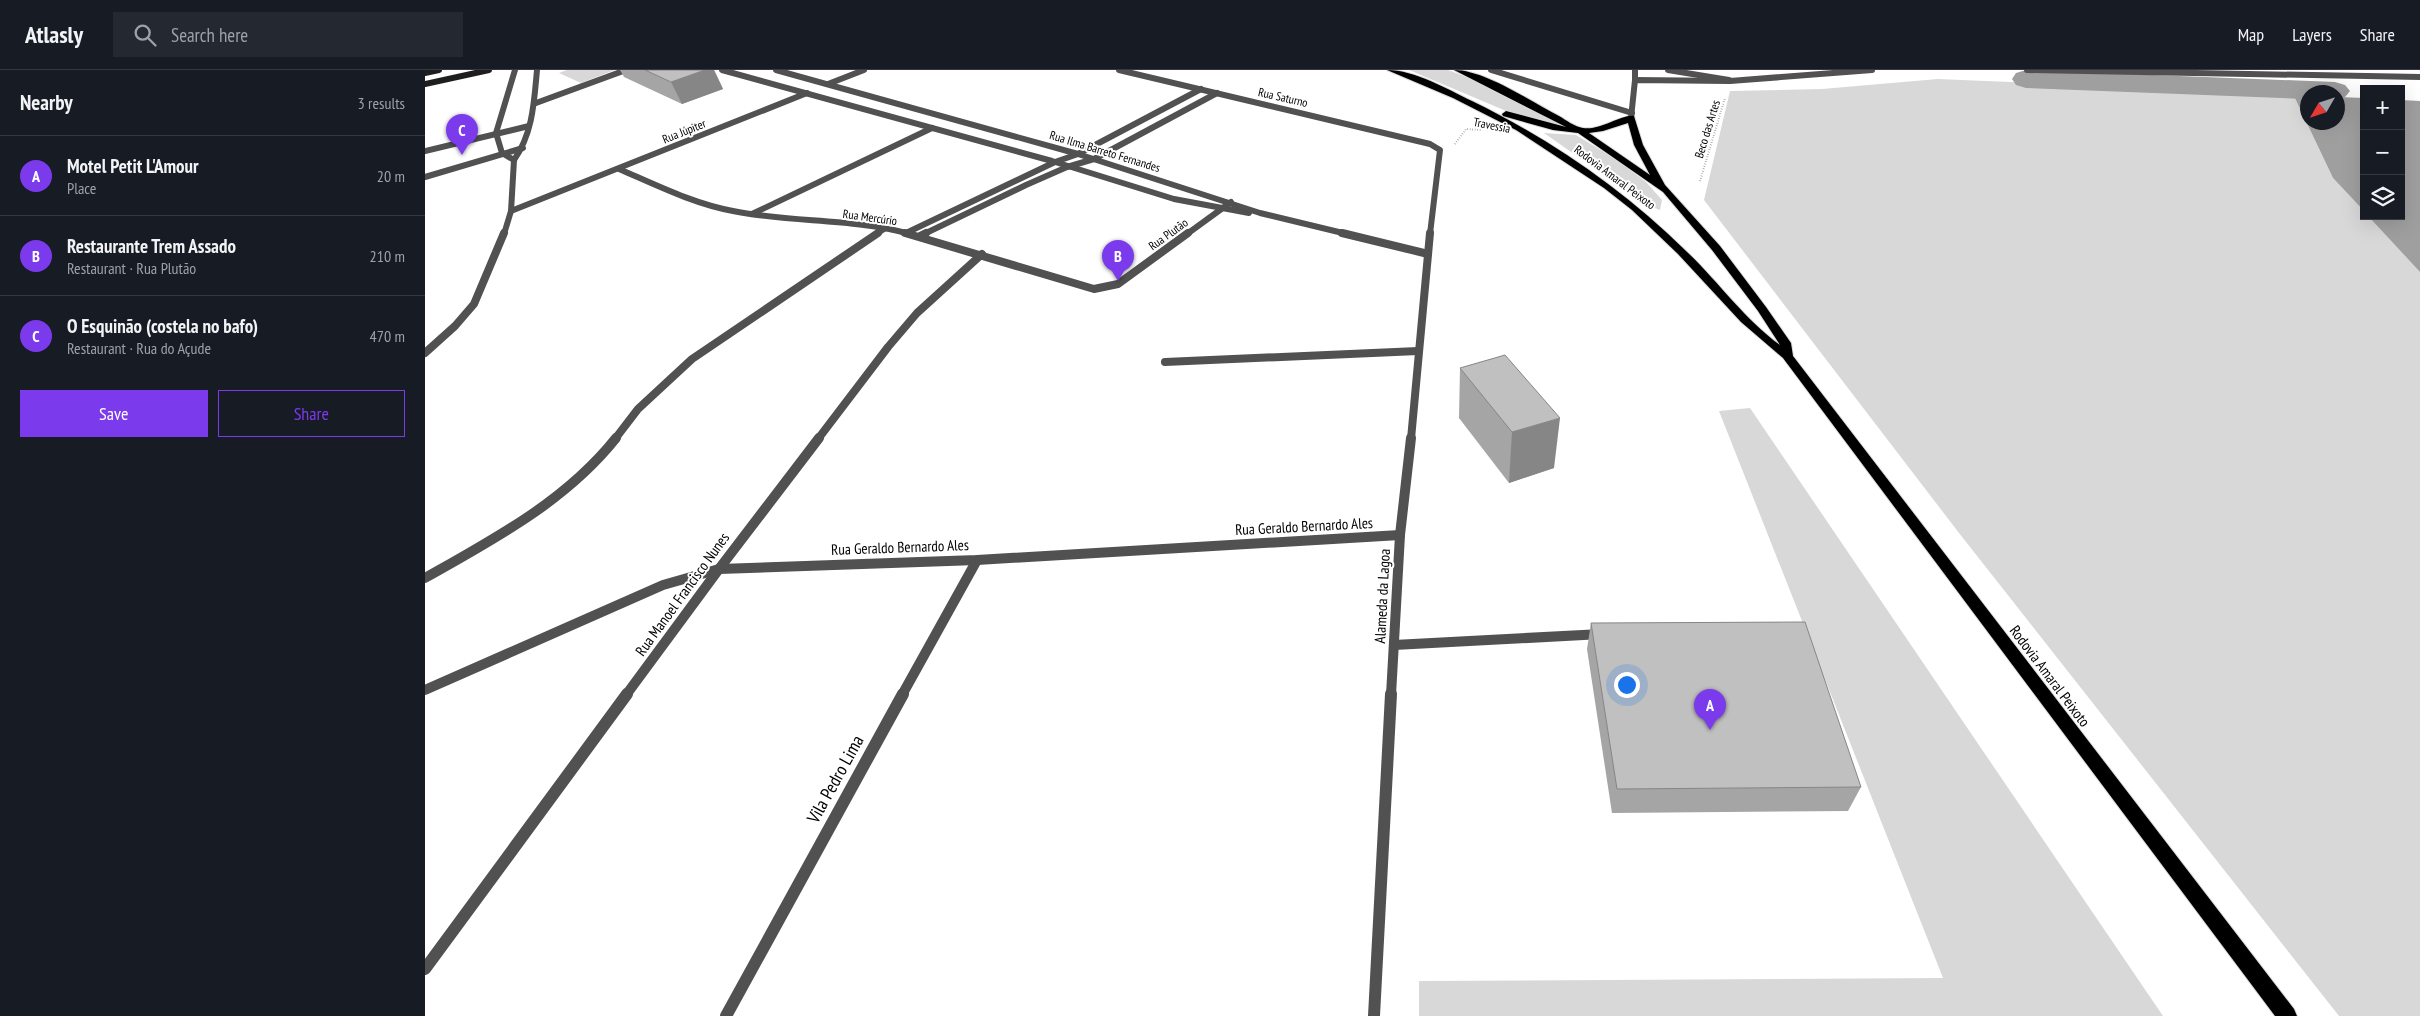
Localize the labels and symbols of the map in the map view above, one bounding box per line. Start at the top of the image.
street label: Rua Saturno [1257,84,1309,110]
north arrow [2300,85,2345,130]
street label: Beco das Artes [1691,98,1723,160]
pin: C [446,114,478,155]
street label: Travessia [1472,114,1512,136]
street label: Rua Júpiter [660,115,709,147]
street label: Rua Ilma Barreto Fernandes [1048,127,1162,175]
street label: Rodovia Amaral Peixoto [1571,142,1659,212]
street label: Rua Mercúrio [842,206,898,228]
street label: Rua Plutão [1145,215,1191,253]
pin: B [1102,240,1134,281]
street label: Rua Geraldo Bernardo Ales [1235,513,1373,539]
street label: Rua Manoel Francisco Nunes [631,528,733,660]
street label: Rua Geraldo Bernardo Ales [831,535,969,559]
street label: Alameda da Lagoa [1370,548,1394,644]
street label: Rodovia Amaral Peixoto [2006,622,2094,730]
your location [1614,672,1640,698]
pin: A [1694,689,1726,730]
street label: Vila Pedro Lima [801,731,869,828]

